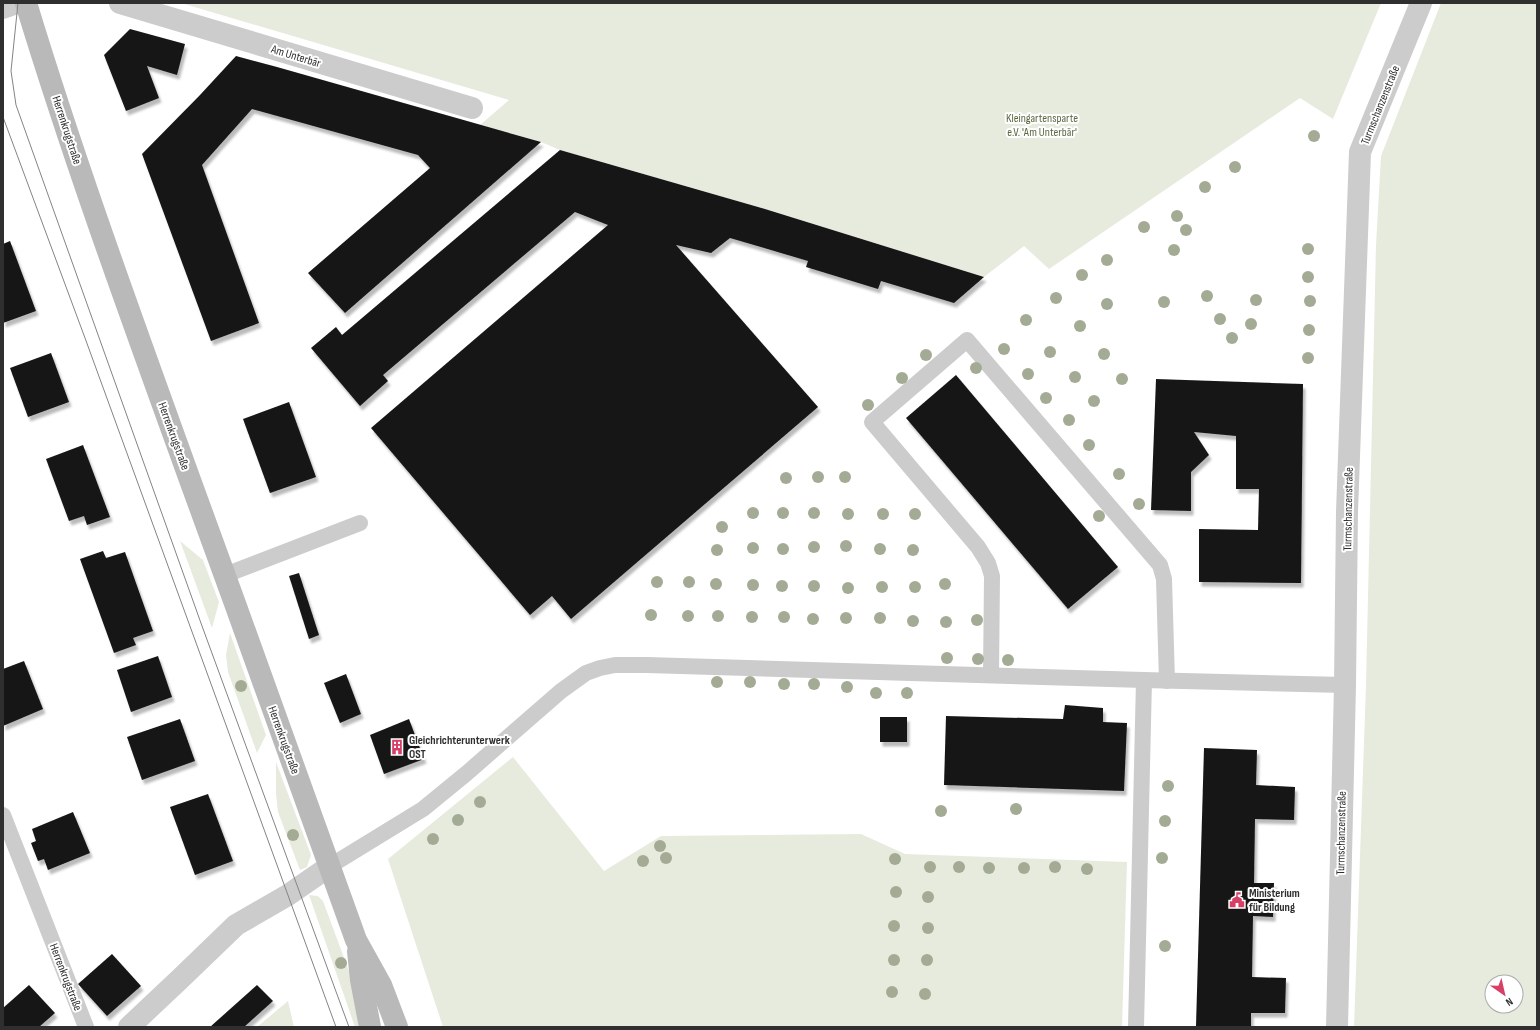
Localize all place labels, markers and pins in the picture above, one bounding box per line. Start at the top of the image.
place label: Gleichrichterunterwerk OST [409,733,510,762]
building icon: Gleichrichterunterwerk OST [388,738,406,756]
place label: Ministerium für Bildung [1249,886,1300,915]
public building icon: Ministerium für Bildung [1228,891,1246,909]

